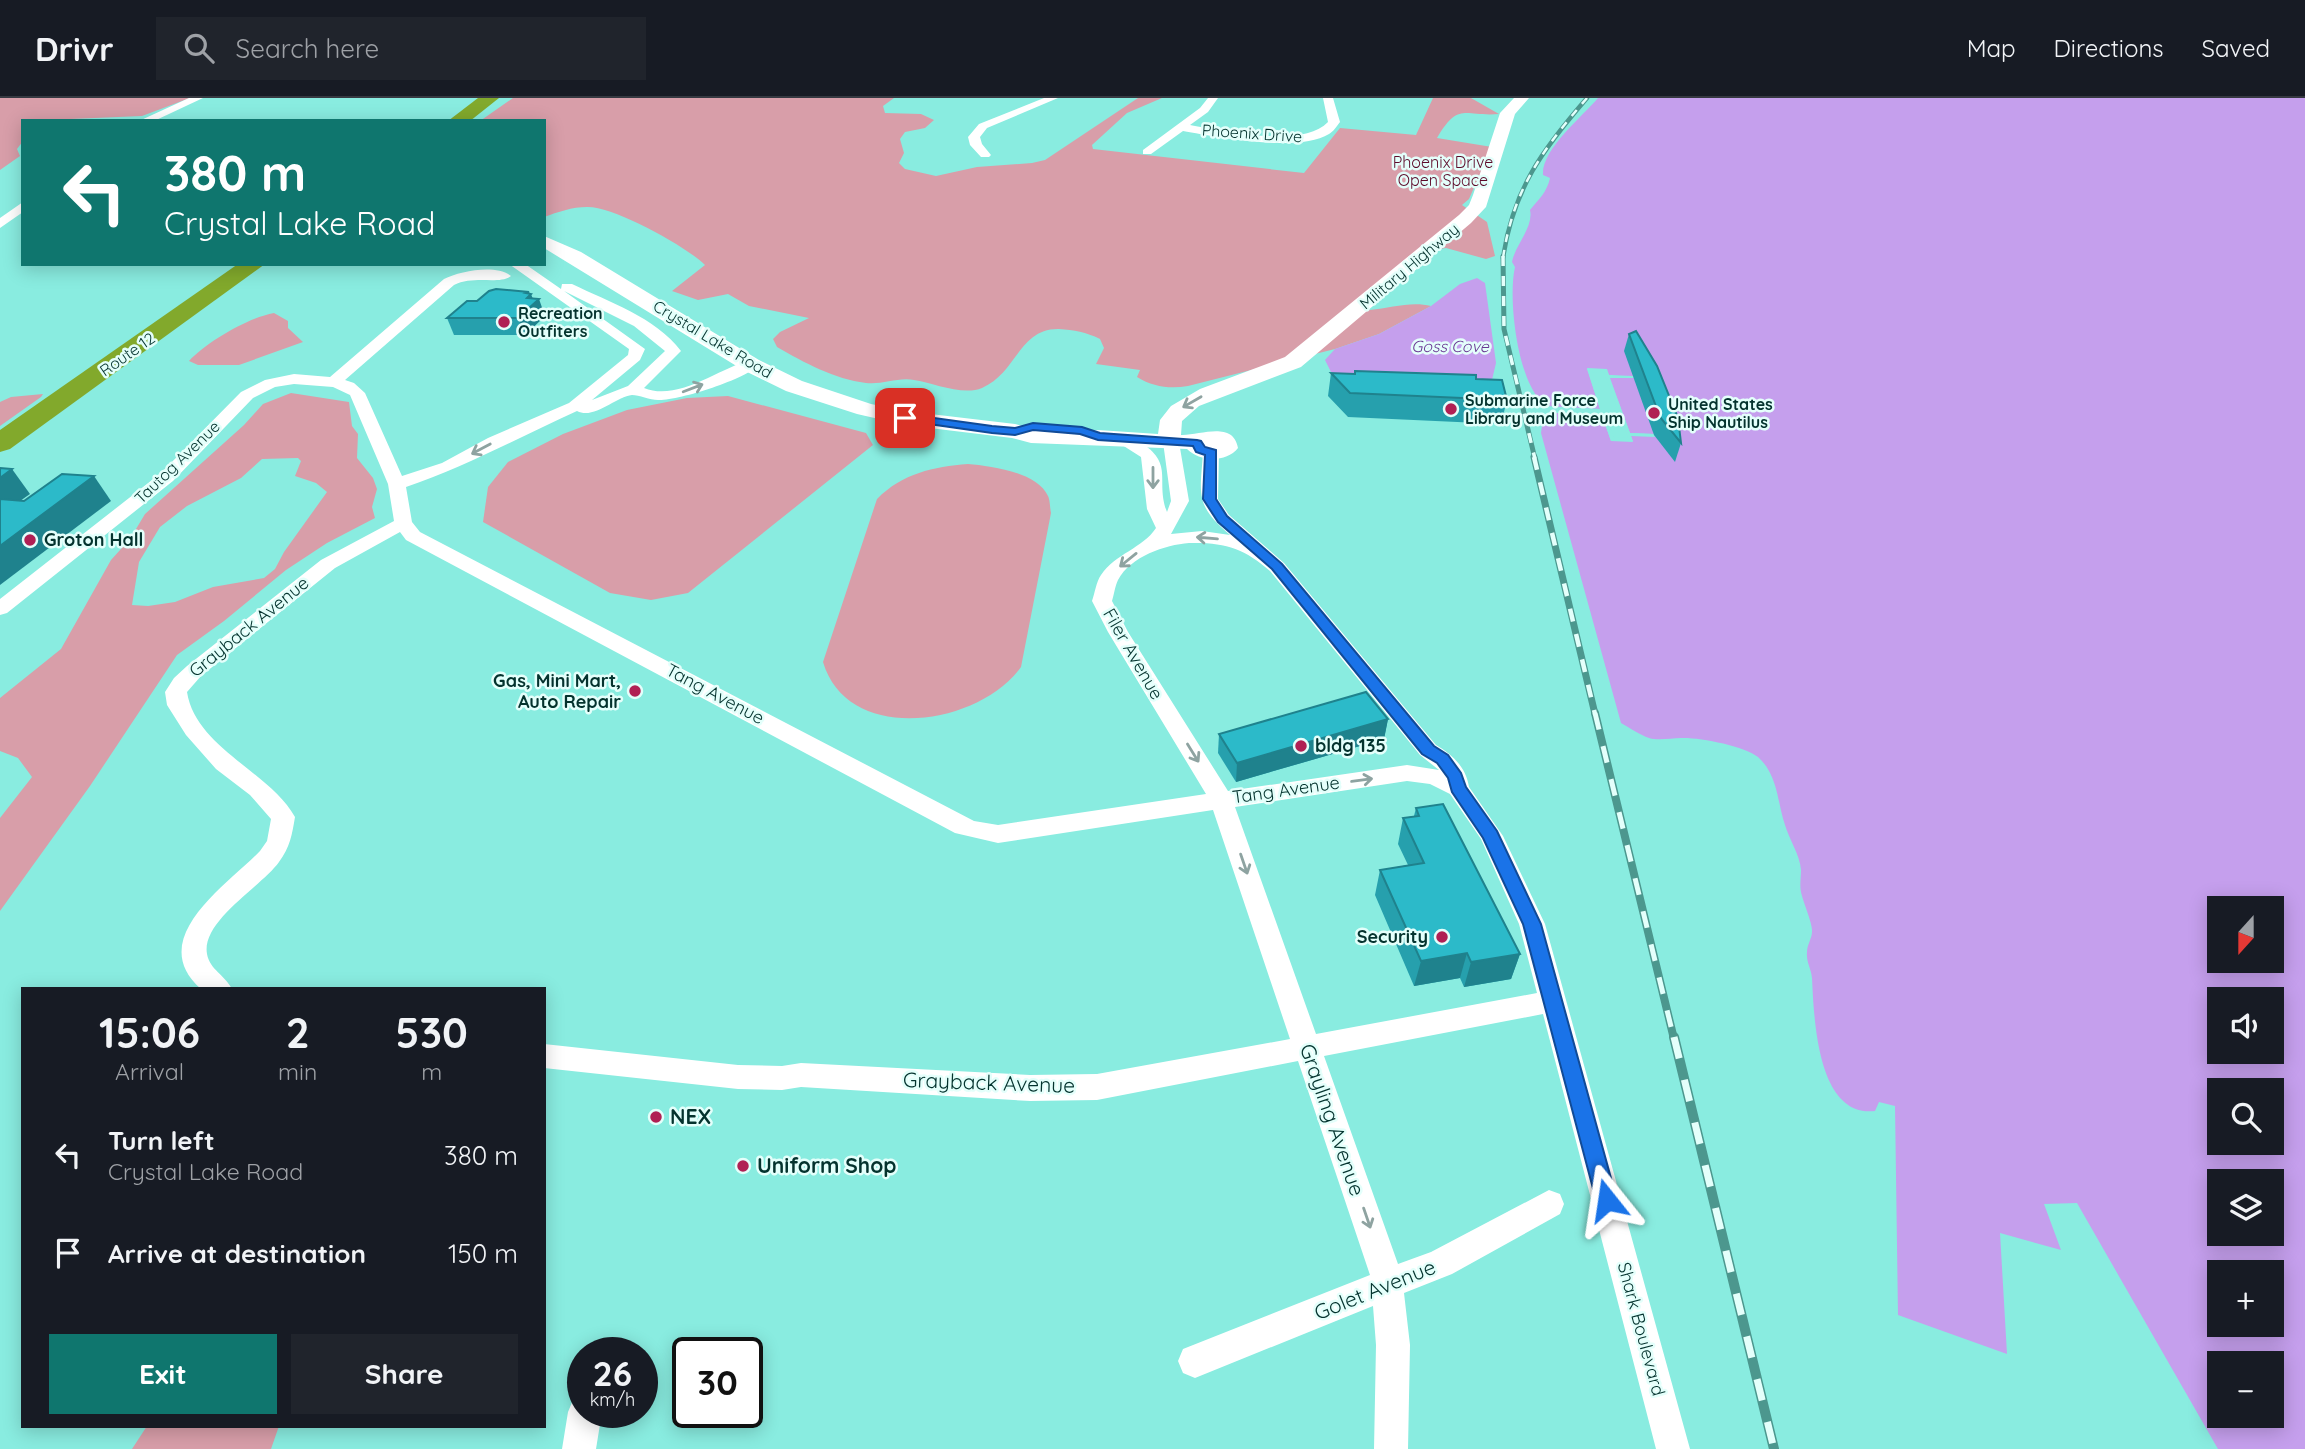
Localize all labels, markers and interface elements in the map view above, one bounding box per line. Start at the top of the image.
search box [156,17,646,80]
text: Drivr [35,28,114,69]
icon: search [180,29,218,67]
text: Search here [236,32,379,65]
text: Map [1967,33,2016,63]
text: Directions [2054,33,2164,63]
text: Saved [2202,33,2270,63]
street label: Phoenix Drive [1201,120,1303,146]
text: 380 m [164,142,306,203]
icon: left [49,147,140,238]
park label: Phoenix Drive Open Space [1393,152,1493,190]
text: Crystal Lake Road [164,203,435,243]
street label: Military Highway [1355,219,1463,313]
street label: Crystal Lake Road [650,295,776,383]
place label: Recreation Outfiters [518,303,603,341]
marker: Recreation Outfiters [496,314,512,330]
street label: Route 12 [95,328,159,380]
water label: Goss Cove [1411,336,1490,356]
one-way arrow [682,380,703,393]
pin [875,388,935,448]
place label: Submarine Force Library and Museum [1465,390,1623,428]
place label: United States Ship Nautilus [1668,394,1773,432]
one-way arrow [1183,395,1203,409]
icon: arrive [886,399,924,437]
marker: Submarine Force Library and Museum [1443,401,1459,417]
marker: United States Ship Nautilus [1646,405,1662,421]
street label: Tautog Avenue [130,416,224,508]
one-way arrow [471,443,492,457]
one-way arrow [1146,466,1160,489]
place label: Groton Hall [44,528,143,551]
one-way arrow [1196,531,1219,544]
marker: Groton Hall [22,532,38,548]
one-way arrow [1119,552,1137,568]
street label: Grayback Avenue [184,571,313,682]
street label: Filer Avenue [1098,604,1169,703]
street label: Tang Avenue [662,658,768,729]
place label: Gas, Mini Mart, Auto Repair [493,669,621,713]
marker: Gas, Mini Mart, Auto Repair [627,683,643,699]
place label: bldg 135 [1315,734,1386,757]
marker: bldg 135 [1293,738,1309,754]
one-way arrow [1186,743,1200,763]
street label: Tang Avenue [1231,771,1341,808]
one-way arrow [1350,773,1373,786]
one-way arrow [1239,852,1251,874]
north arrow [2207,896,2284,973]
map controls [2207,896,2284,1428]
place label: Security [1357,925,1428,948]
marker: Security [1434,929,1450,945]
button: sound [2207,987,2284,1064]
text: 15:06 [99,1006,200,1059]
text: 2 [286,1006,310,1059]
text: 530 [395,1006,468,1059]
street label: Grayling Avenue [1295,1040,1371,1199]
text: Arrival [115,1057,184,1086]
text: min [278,1057,317,1086]
text: m [421,1057,442,1086]
street label: Grayback Avenue [903,1066,1076,1098]
button: search [2207,1078,2284,1155]
place label: NEX [670,1103,711,1129]
marker: NEX [648,1109,664,1125]
text: Turn left [108,1124,215,1157]
icon: left [49,1136,87,1174]
text: 380 m [444,1139,518,1172]
place label: Uniform Shop [757,1152,896,1178]
text: Crystal Lake Road [108,1157,303,1186]
marker: Uniform Shop [735,1158,751,1174]
position arrow [1570,1163,1644,1237]
button: layers [2207,1169,2284,1246]
one-way arrow [1362,1206,1374,1228]
icon: arrive [49,1234,87,1272]
text: Arrive at destination [108,1237,366,1270]
text: 150 m [448,1237,518,1270]
street label: Golet Avenue [1310,1253,1439,1325]
street label: Shark Boulevard [1613,1260,1670,1398]
button: + [2207,1260,2284,1337]
button: Exit [49,1334,277,1414]
button: Share [291,1334,518,1414]
speed limit sign: 30 [672,1337,763,1428]
text: 26 [593,1351,632,1395]
button: − [2207,1351,2284,1428]
text: km/h [590,1388,635,1411]

